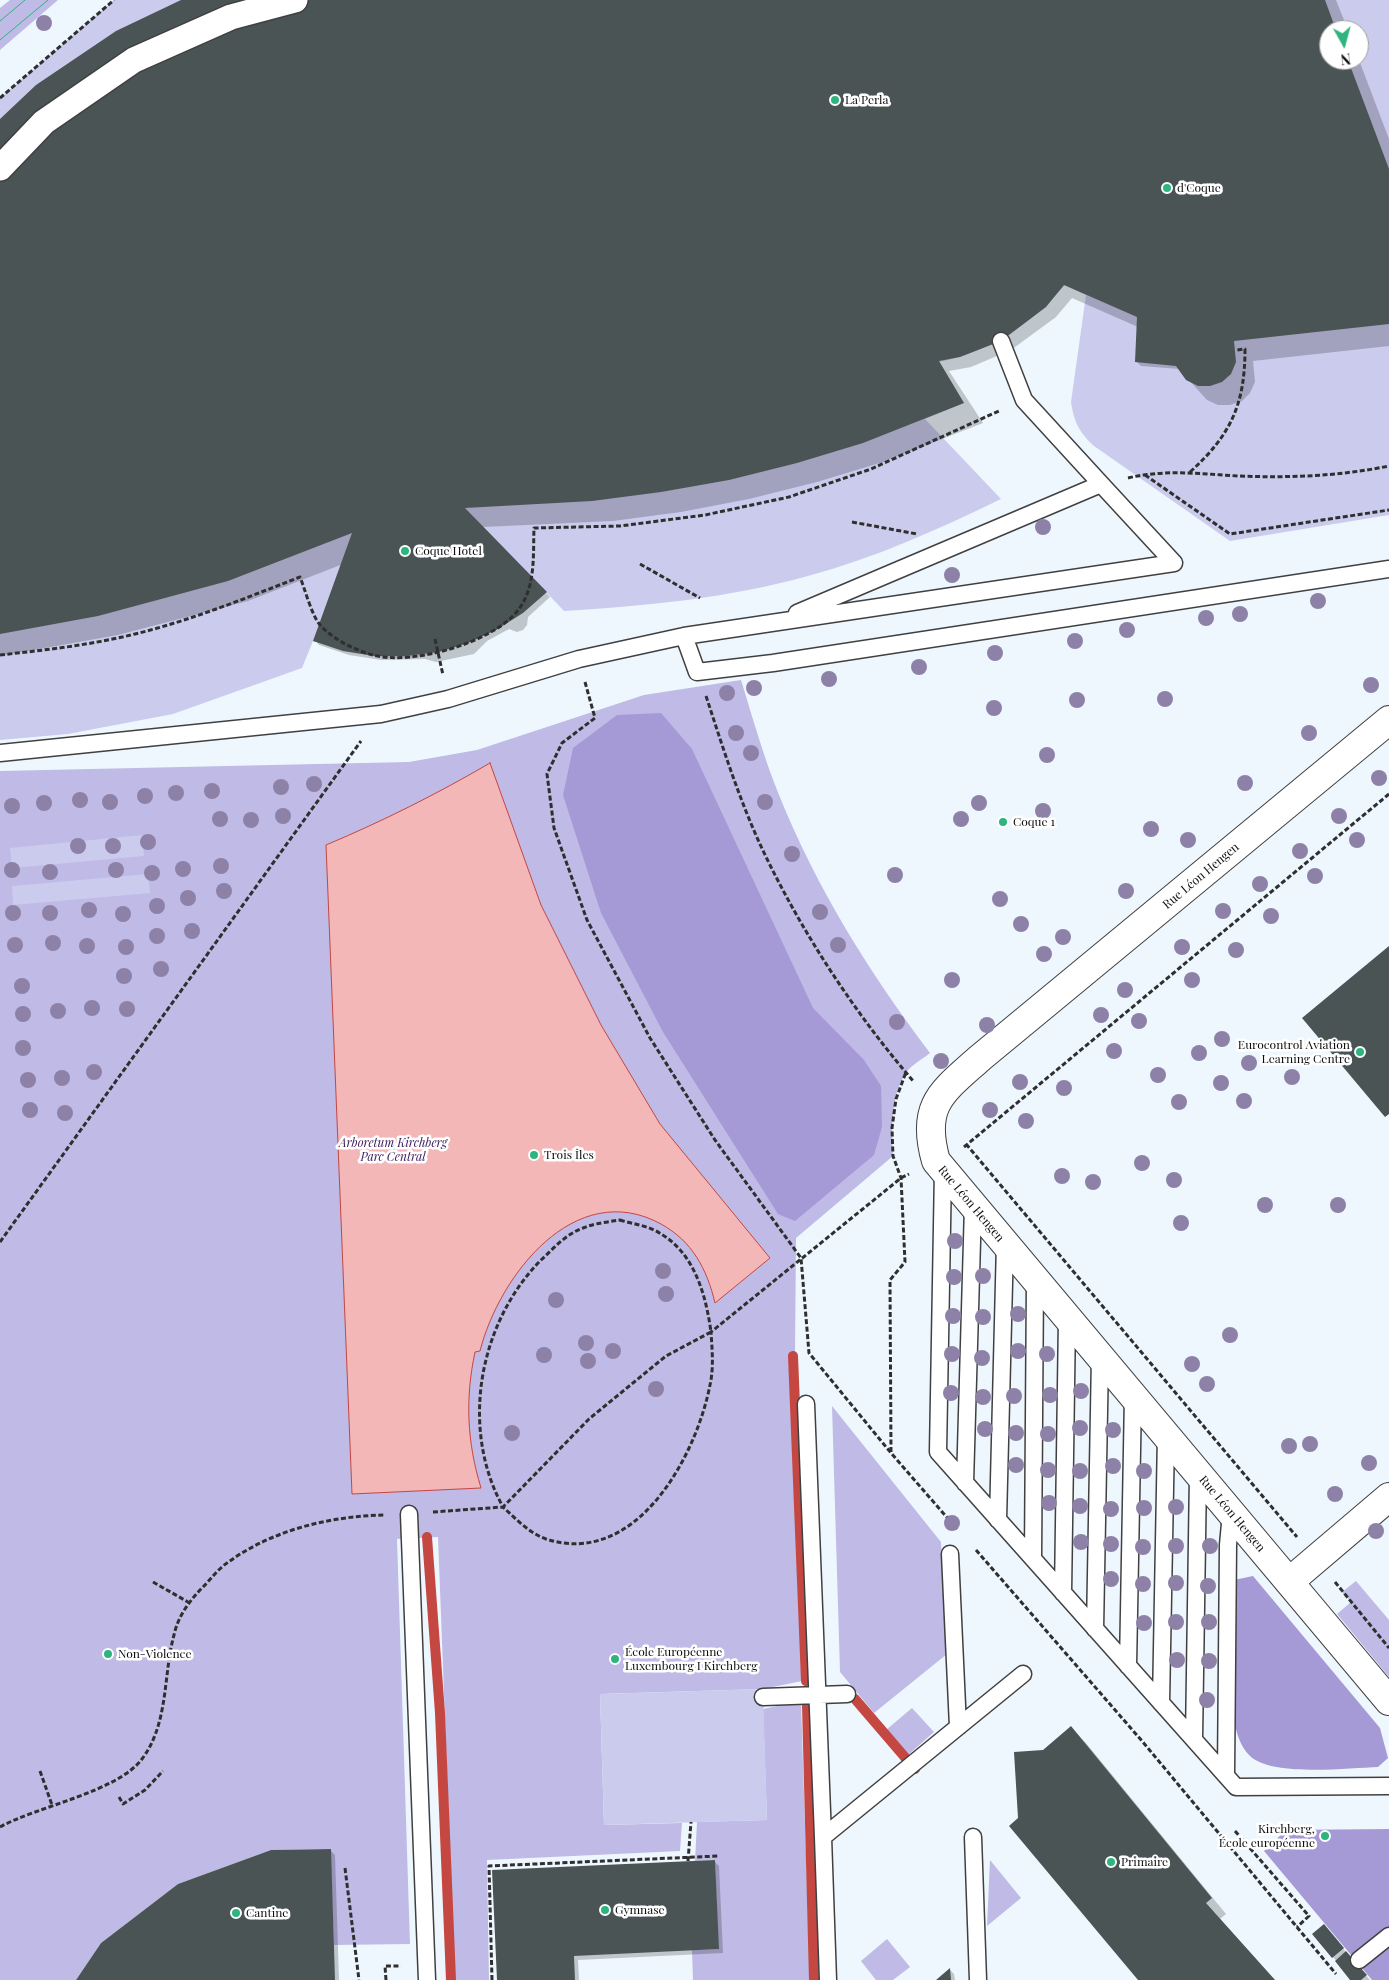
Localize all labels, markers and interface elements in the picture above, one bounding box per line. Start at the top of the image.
north arrow [1319,20,1369,70]
text: N [1340,49,1352,69]
place label: La Perla [845,93,888,107]
marker: La Perla [829,94,841,106]
place label: d'Coque [1177,181,1221,195]
marker: d'Coque [1161,182,1173,194]
place label: Coque Hotel [415,544,482,558]
marker: Coque Hotel [399,545,411,557]
place label: Coque 1 [1013,815,1055,829]
marker: Coque 1 [997,816,1009,828]
street label: Rue Léon Hengen [1160,840,1242,912]
place label: Eurocontrol Aviation Learning Centre [1238,1038,1350,1066]
marker: Eurocontrol Aviation Learning Centre [1354,1046,1366,1058]
park label: Arboretum Kirchberg Parc Central [339,1136,447,1164]
place label: Trois Îles [544,1148,594,1162]
marker: Trois Îles [528,1149,540,1161]
street label: Rue Léon Hengen [935,1163,1007,1245]
street label: Rue Léon Hengen [1196,1473,1268,1555]
place label: École Européenne Luxembourg I Kirchberg [625,1645,758,1673]
place label: Non-Violence [118,1647,191,1661]
marker: Non-Violence [102,1648,114,1660]
marker: École Européenne Luxembourg I Kirchberg [609,1653,621,1665]
place label: Kirchberg, École européenne [1219,1822,1315,1850]
marker: Kirchberg, École européenne [1319,1830,1331,1842]
place label: Primaire [1121,1855,1168,1869]
marker: Primaire [1105,1856,1117,1868]
place label: Gymnase [615,1903,665,1917]
marker: Gymnase [599,1904,611,1916]
place label: Cantine [246,1906,288,1920]
marker: Cantine [230,1907,242,1919]

